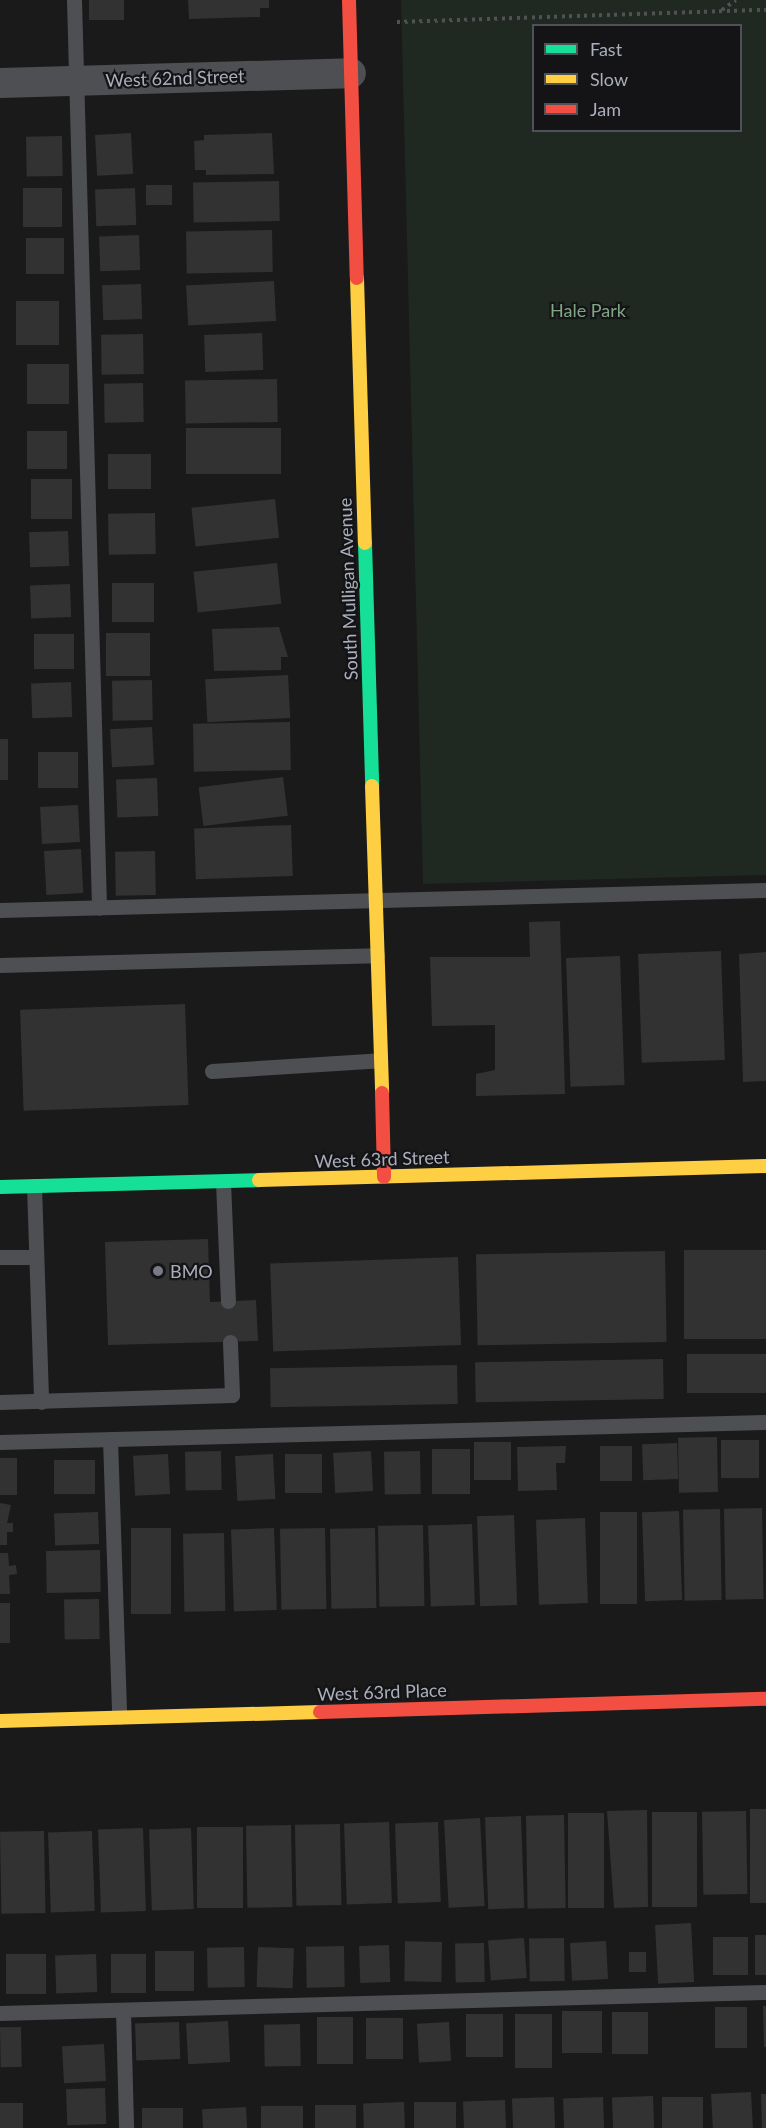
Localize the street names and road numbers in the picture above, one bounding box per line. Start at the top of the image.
street label: West 62nd Street [105,65,245,91]
street label: South Mulligan Avenue [334,497,362,681]
street label: West 63rd Street [314,1146,450,1172]
street label: West 63rd Place [317,1679,447,1705]

